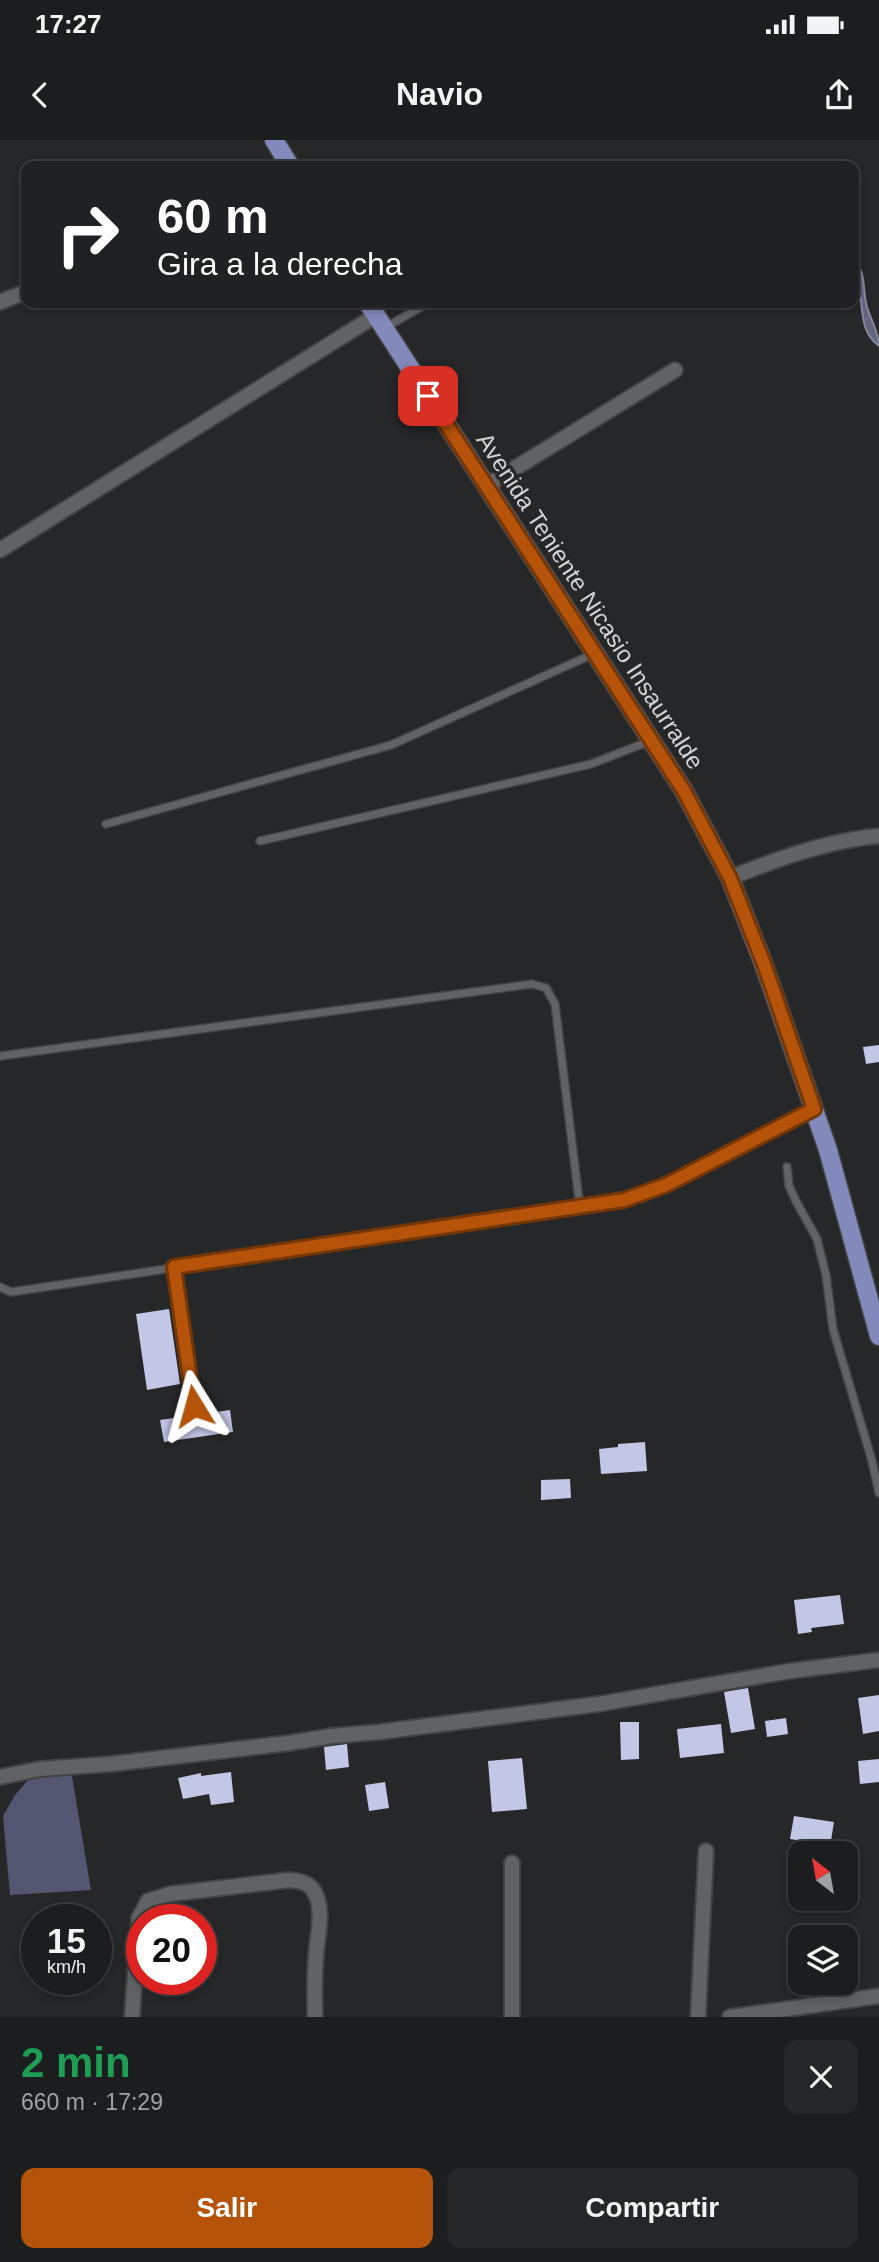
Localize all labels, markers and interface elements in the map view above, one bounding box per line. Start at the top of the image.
text: 17:27 [35,9,102,39]
icon: back [21,76,59,114]
text: Navio [396,76,483,112]
icon: share [820,76,858,114]
icon: right [42,189,133,280]
text: 60 m [157,189,269,243]
text: Gira a la derecha [157,246,402,282]
pin [398,366,458,426]
icon: arrive [409,377,447,415]
street label: Avenida Teniente Nicasio Insaurralde [471,428,709,774]
position arrow [157,1369,231,1443]
north arrow [788,1841,858,1911]
map controls [788,1841,858,1995]
speed limit sign: 20 [126,1904,217,1995]
text: 15 [47,1921,86,1960]
button: layers [788,1925,858,1995]
text: km/h [47,1957,86,1977]
text: 2 min [21,2039,131,2086]
button: close [784,2040,858,2114]
text: 660 m · 17:29 [21,2089,163,2115]
button: Salir [21,2168,433,2248]
button: Compartir [447,2168,858,2248]

